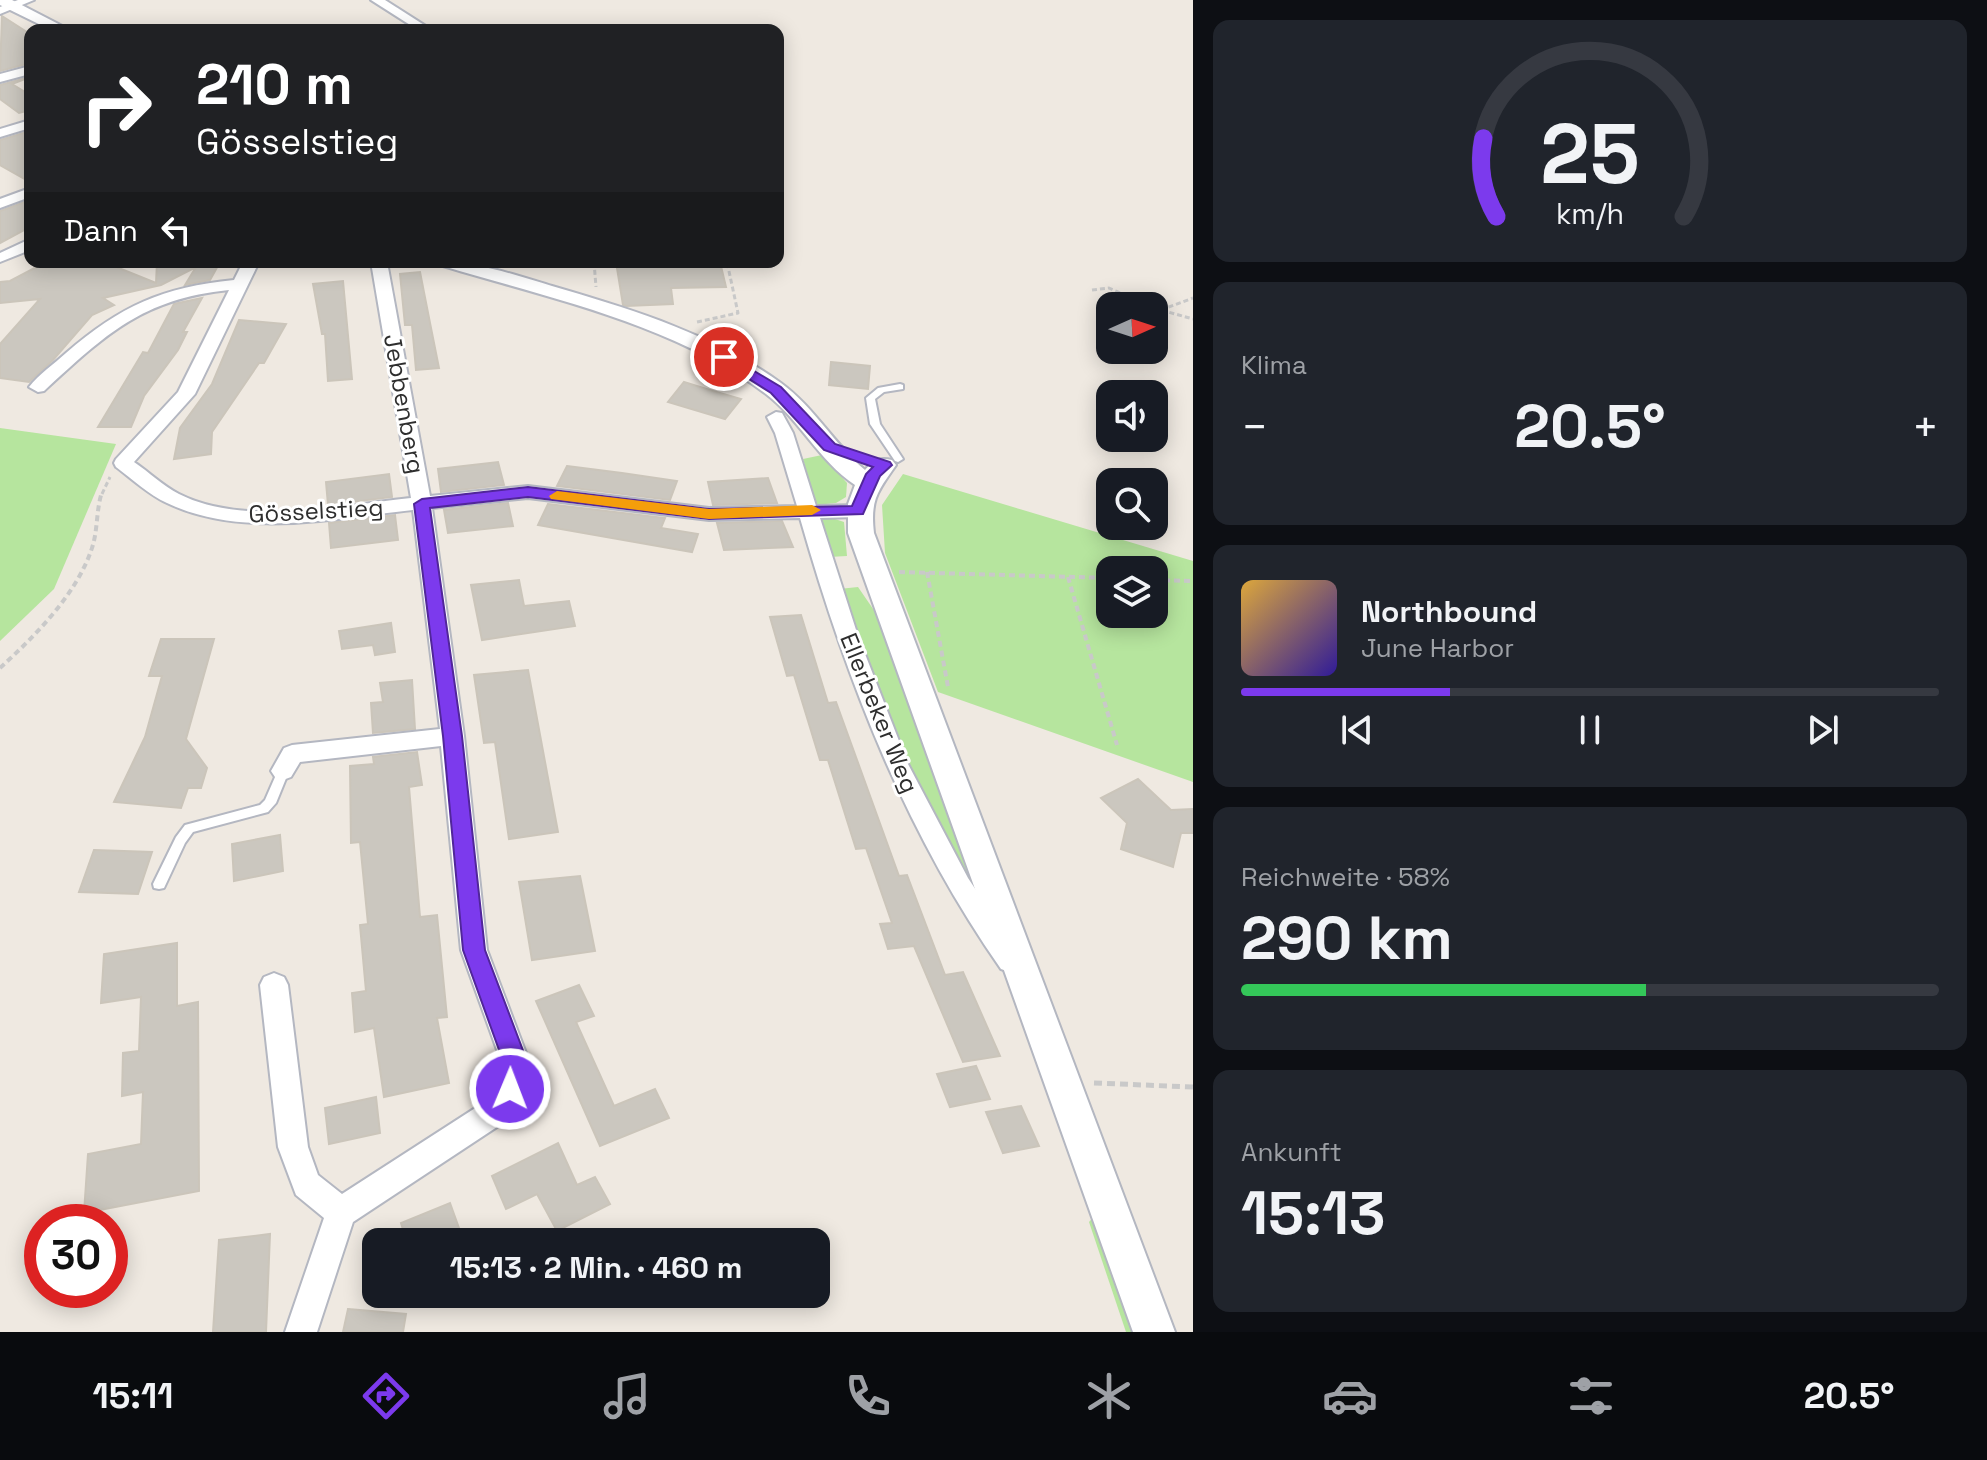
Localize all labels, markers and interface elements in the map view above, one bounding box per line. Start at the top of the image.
text: 210 m [196,49,353,120]
icon: right [64,56,168,160]
text: 25 [1540,101,1640,207]
text: Gösselstieg [196,119,398,165]
text: km/h [1556,196,1624,232]
icon: left [154,208,198,252]
text: Dann [64,211,138,250]
north arrow [1096,292,1168,364]
map controls [1096,292,1168,628]
pin [690,323,758,391]
street label: Jebbenberg [377,332,432,476]
icon: arrive [702,335,746,379]
text: Klima [1241,348,1307,382]
button: sound [1096,380,1168,452]
text: 20.5° [1514,388,1666,465]
text: − [1241,399,1268,455]
text: + [1912,399,1939,455]
button: search [1096,468,1168,540]
street label: Gösselstieg [248,491,384,530]
button: layers [1096,556,1168,628]
text: Northbound [1361,592,1537,631]
street label: Ellerbeker Weg [833,628,926,797]
text: June Harbor [1361,631,1514,665]
icon: previous [1335,708,1379,752]
icon: pause [1568,708,1612,752]
icon: next [1801,708,1845,752]
text: Reichweite · 58% [1241,860,1450,894]
text: 290 km [1241,900,1453,977]
position arrow [468,1047,552,1131]
text: Ankunft [1241,1135,1342,1169]
text: 15:13 [1241,1175,1386,1252]
speed limit sign: 30 [24,1204,128,1308]
text: 15:13 · 2 Min. · 460 m [450,1248,742,1287]
icon: directions [358,1368,414,1424]
icon: music [599,1368,655,1424]
icon: phone [840,1368,896,1424]
icon: climate [1081,1368,1137,1424]
icon: car [1322,1368,1378,1424]
icon: filters [1563,1368,1619,1424]
text: 15:11 [92,1373,174,1419]
text: 20.5° [1804,1373,1895,1419]

